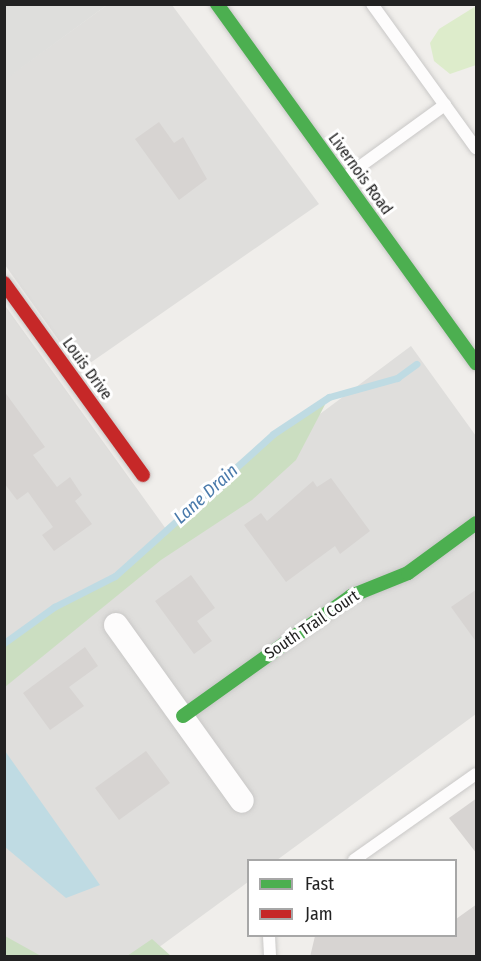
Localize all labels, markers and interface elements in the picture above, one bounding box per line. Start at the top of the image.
street label: Livernois Road [324,129,396,219]
street label: Louis Drive [58,334,116,404]
water label: Lane Drain [170,460,242,528]
street label: South Trail Court [261,586,363,664]
legend [247,859,457,937]
text: Fast [305,873,334,895]
text: Jam [305,903,333,925]

